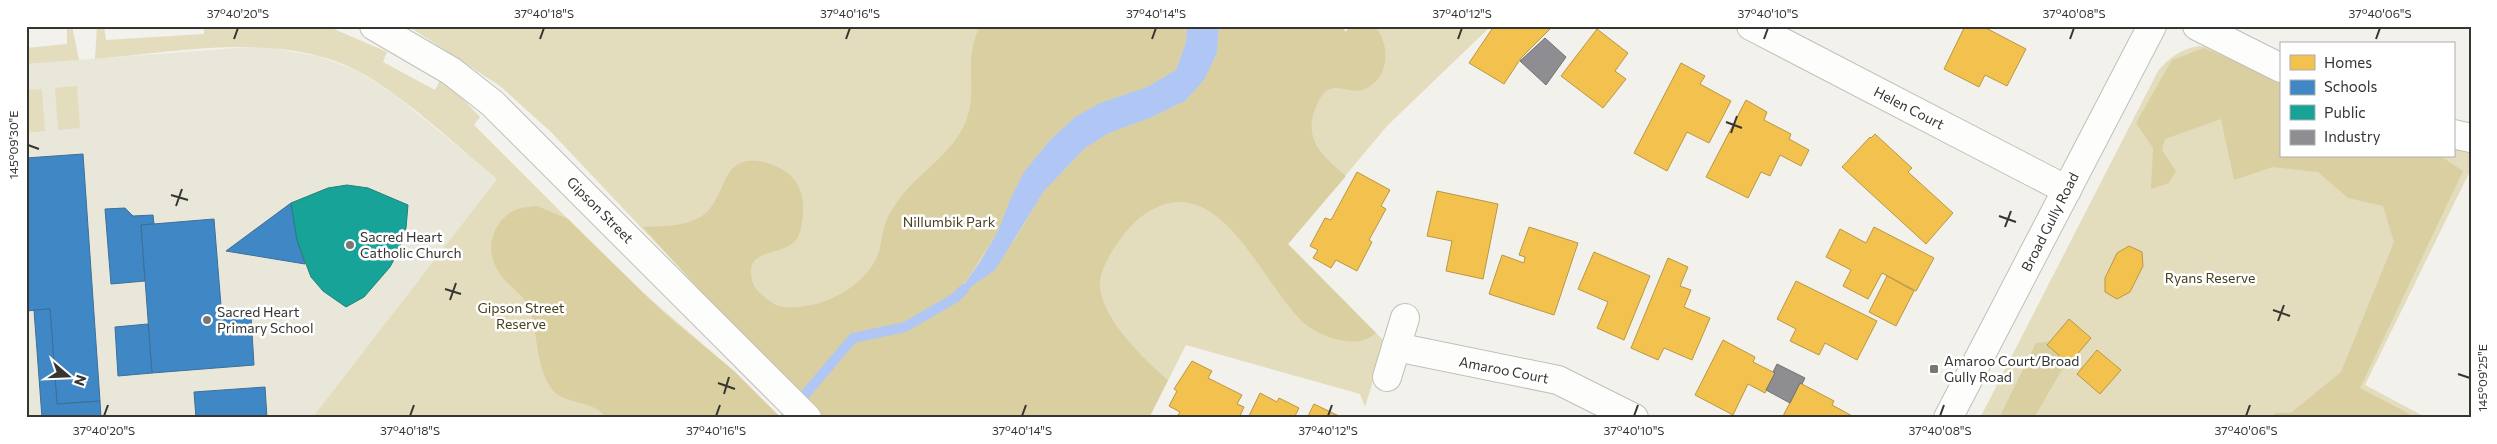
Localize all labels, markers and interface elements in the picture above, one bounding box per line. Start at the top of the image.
text: 37°40'20"S [207,6,269,20]
text: 37°40'18"S [514,6,574,20]
text: 37°40'16"S [820,6,880,20]
text: 37°40'14"S [1126,6,1186,20]
text: 37°40'12"S [1432,6,1492,20]
text: 37°40'10"S [1738,6,1798,20]
text: 37°40'08"S [2043,6,2105,20]
text: 37°40'06"S [2349,6,2411,20]
legend [2280,42,2454,158]
text: Homes [2324,53,2372,71]
text: Schools [2324,77,2378,95]
street label: Helen Court [1871,83,1947,133]
text: Public [2324,103,2366,121]
text: 145°09'30"E [6,111,20,179]
text: Industry [2324,127,2381,145]
street label: Broad Gully Road [2017,170,2082,274]
street label: Gipson Street [564,173,637,247]
park label: Nillumbik Park [903,213,996,230]
place label: Sacred Heart Catholic Church [360,228,462,261]
marker: Sacred Heart Catholic Church [344,239,356,251]
park label: Ryans Reserve [2165,269,2255,286]
park label: Gipson Street Reserve [477,299,565,332]
place label: Sacred Heart Primary School [217,303,313,336]
marker: Sacred Heart Primary School [201,314,213,326]
text: 145°09'25"E [2475,344,2489,412]
north arrow [42,352,92,402]
street label: Amaroo Court [1458,352,1551,387]
place label: Amaroo Court/Broad Gully Road [1944,352,2079,385]
marker: Amaroo Court/Broad Gully Road [1928,363,1940,375]
text: N [71,373,91,388]
text: 37°40'20"S [73,423,135,437]
text: 37°40'18"S [380,423,440,437]
text: 37°40'16"S [686,423,746,437]
text: 37°40'14"S [992,423,1052,437]
text: 37°40'12"S [1298,423,1358,437]
text: 37°40'10"S [1604,423,1664,437]
text: 37°40'08"S [1909,423,1971,437]
text: 37°40'06"S [2215,423,2277,437]

